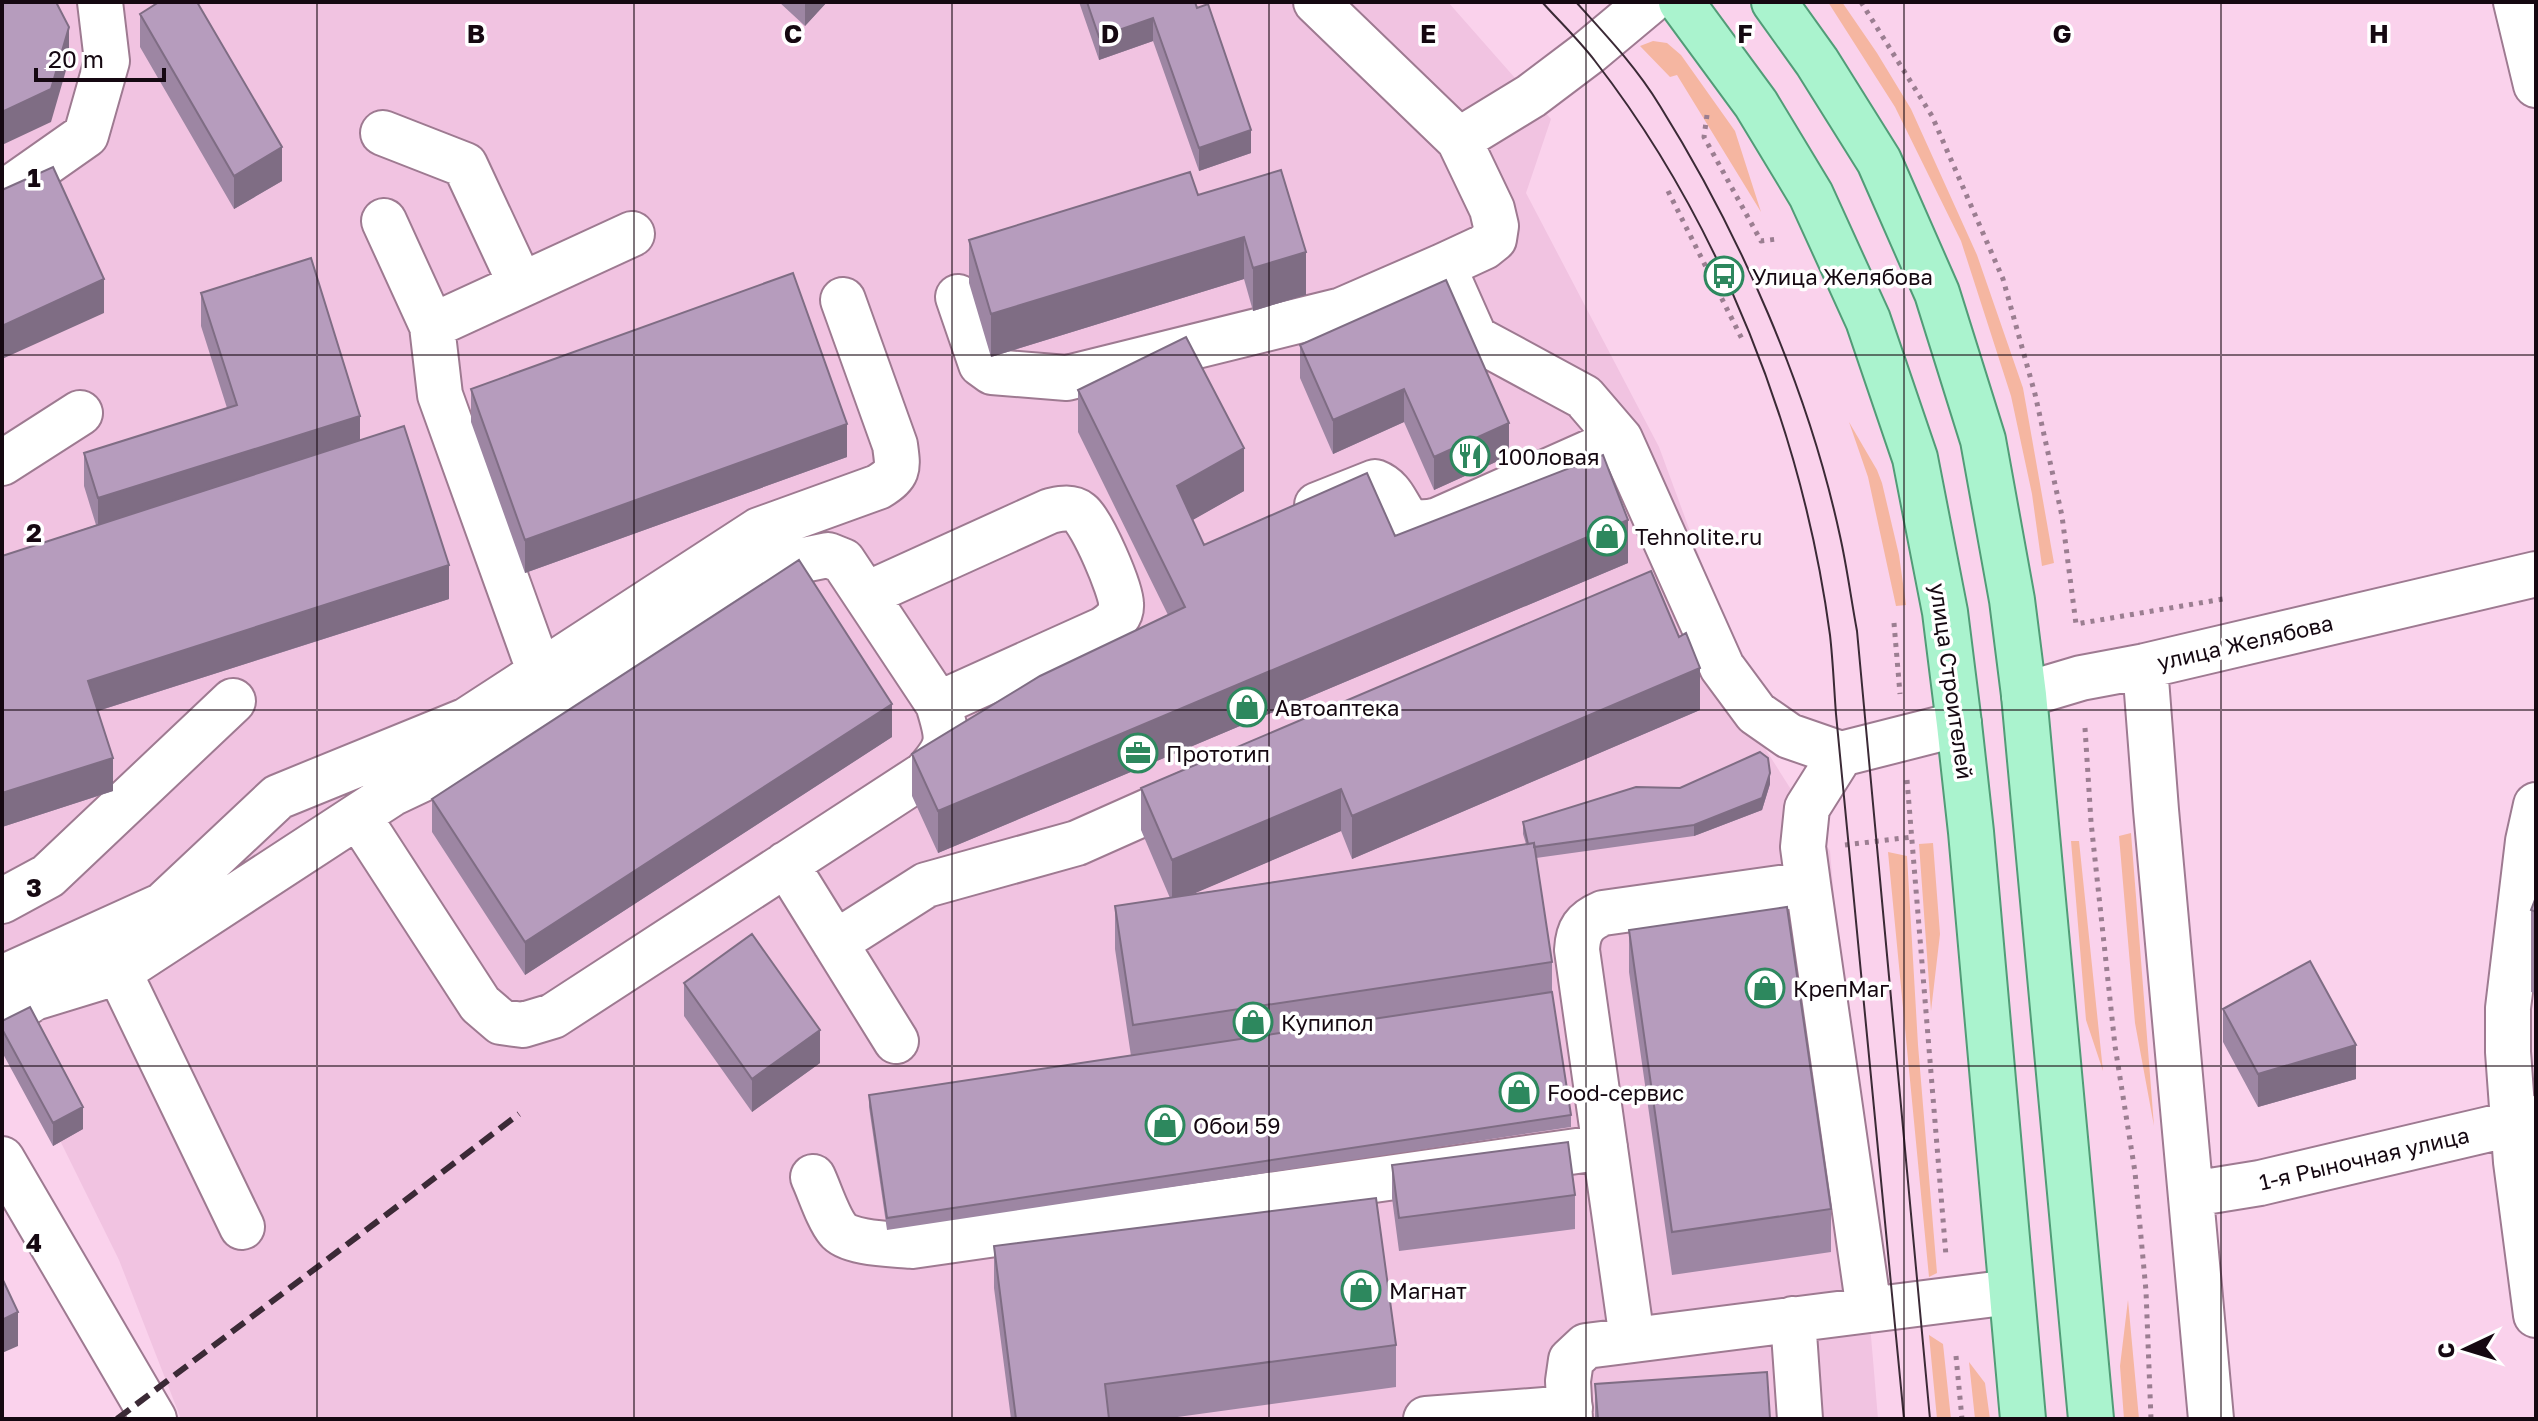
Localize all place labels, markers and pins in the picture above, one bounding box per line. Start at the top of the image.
bus stop icon: Улица Желябова [1703,255,1745,297]
place label: Улица Желябова [1752,263,1933,290]
restaurant icon: 100ловая [1449,435,1491,477]
place label: 100ловая [1498,443,1599,470]
shop icon: Tehnolite.ru [1586,515,1628,557]
place label: Tehnolite.ru [1635,523,1762,550]
shop icon: Автоаптека [1226,686,1268,728]
place label: Автоаптека [1275,694,1400,721]
office icon: Прототип [1117,732,1159,774]
place label: Прототип [1166,740,1270,767]
shop icon: КрепМаг [1744,967,1786,1009]
place label: КрепМаг [1793,975,1889,1002]
shop icon: Купипол [1232,1001,1274,1043]
place label: Купипол [1281,1009,1374,1036]
shop icon: Food-сервис [1498,1071,1540,1113]
place label: Food-сервис [1547,1079,1684,1106]
shop icon: Обои 59 [1144,1104,1186,1146]
place label: Обои 59 [1193,1112,1281,1139]
shop icon: Магнат [1340,1269,1382,1311]
place label: Магнат [1389,1277,1467,1304]

